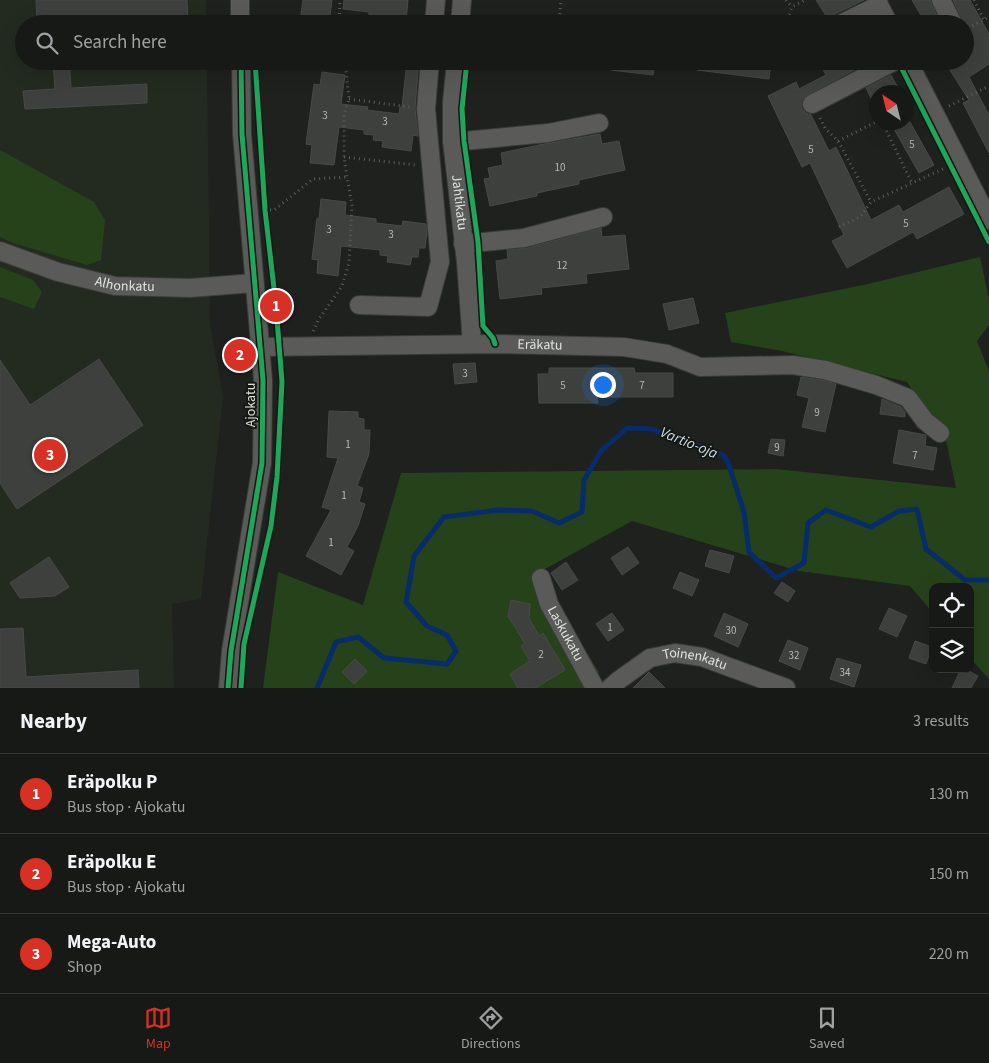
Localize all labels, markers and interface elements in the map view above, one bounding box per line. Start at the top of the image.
search box [15,15,974,70]
icon: search [33,29,61,57]
text: Search here [73,29,167,56]
north arrow [869,85,914,130]
house number: 3 [322,108,328,123]
house number: 3 [382,114,388,129]
house number: 5 [909,137,915,152]
house number: 5 [808,142,814,157]
house number: 10 [555,160,565,175]
street label: Jahtikatu [446,174,472,231]
house number: 5 [903,216,909,231]
house number: 3 [326,222,332,237]
house number: 3 [388,227,394,242]
house number: 12 [557,258,567,273]
street label: Alhonkatu [93,271,155,297]
pin: 1 [260,287,292,325]
street label: Eräkatu [517,335,563,356]
pin: 2 [224,336,256,374]
house number: 3 [462,366,468,381]
your location [590,372,616,398]
house number: 5 [560,378,566,393]
house number: 7 [639,378,645,393]
street label: Ajokatu [241,383,261,427]
house number: 9 [814,405,820,420]
water label: Vartio-oja [657,422,721,464]
pin: 3 [34,436,66,474]
house number: 1 [345,437,351,452]
house number: 9 [774,440,780,455]
house number: 7 [912,448,918,463]
house number: 1 [341,488,347,503]
house number: 1 [328,535,334,550]
map controls [929,583,974,673]
button: locate [929,583,974,628]
street label: Laskukatu [542,602,588,665]
house number: 1 [607,620,613,635]
house number: 30 [726,623,736,638]
button: layers [929,628,974,673]
street label: Toinenkatu [661,643,730,675]
house number: 2 [538,647,544,662]
house number: 32 [789,648,799,663]
house number: 34 [840,665,851,680]
text: Nearby [20,706,87,736]
text: 3 results [913,710,969,732]
text: Eräpolku P [67,769,157,796]
text: 1 [32,783,40,805]
text: 130 m [929,783,969,805]
text: Bus stop · Ajokatu [67,796,186,818]
text: Eräpolku E [67,849,156,876]
text: 2 [32,863,40,885]
text: 150 m [929,863,969,885]
text: Bus stop · Ajokatu [67,876,186,898]
text: Mega-Auto [67,929,156,956]
text: 3 [32,943,40,965]
text: 220 m [929,943,969,965]
text: Shop [67,956,102,978]
tab: Map [144,1004,172,1054]
tab: Directions [461,1004,520,1054]
tab: Saved [809,1004,845,1054]

